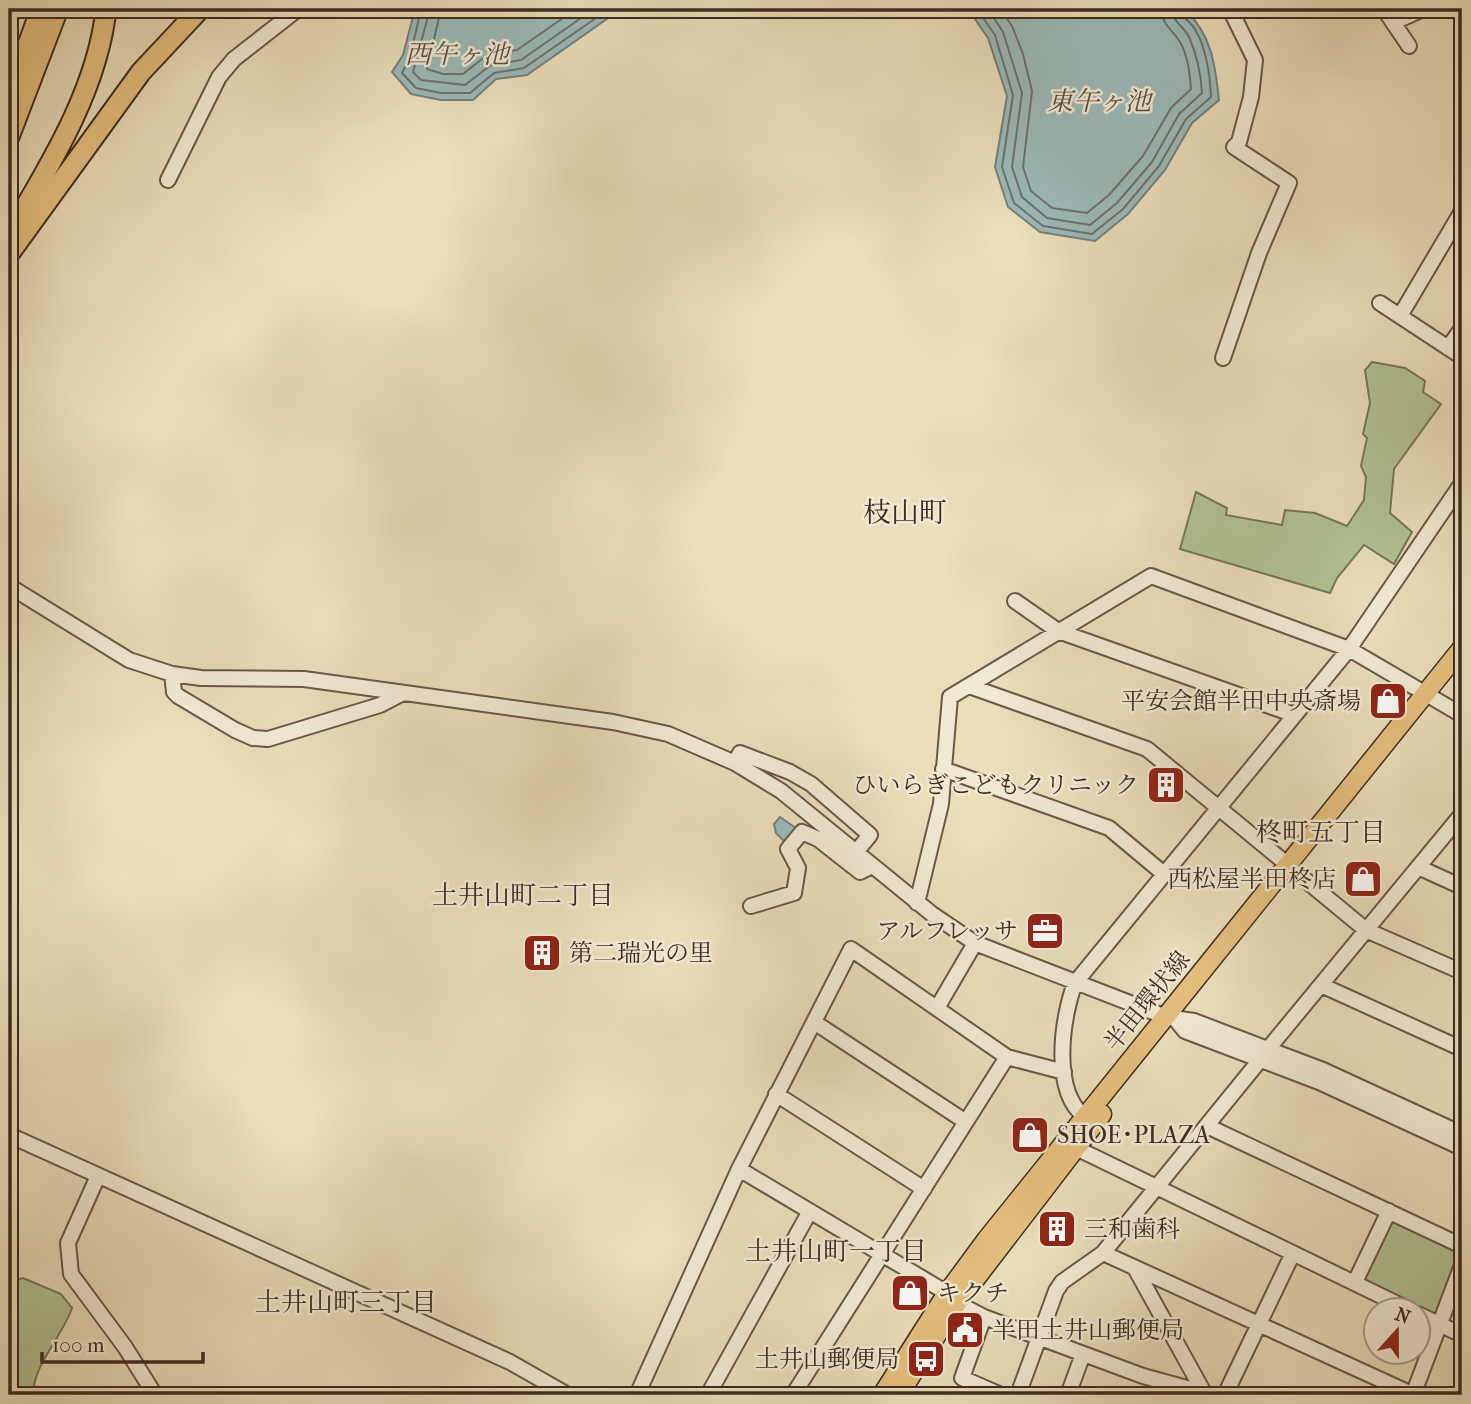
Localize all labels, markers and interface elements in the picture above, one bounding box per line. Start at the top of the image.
water label: 西午ヶ池 [405,39,512,70]
water label: 東午ヶ池 [1047,86,1154,117]
district label: 枝山町 [863,496,947,529]
shop icon: 平安会館半田中央斎場 [1367,680,1409,722]
place label: 平安会館半田中央斎場 [1121,687,1361,715]
building icon: ひいらぎこどもクリニック [1145,764,1187,806]
place label: ひいらぎこどもクリニック [852,771,1139,799]
district label: 柊町五丁目 [1256,817,1386,848]
shop icon: 西松屋半田柊店 [1342,858,1384,900]
place label: 西松屋半田柊店 [1168,865,1336,893]
district label: 土井山町二丁目 [432,880,614,911]
office icon: アルフレッサ [1024,910,1066,952]
place label: アルフレッサ [876,917,1018,945]
building icon: 第二瑞光の里 [521,932,563,974]
place label: 第二瑞光の里 [569,939,713,967]
street label: 半田環状線 [1098,946,1196,1056]
shop icon: SHOE･PLAZA [1009,1114,1051,1156]
place label: SHOE･PLAZA [1057,1121,1210,1149]
building icon: 三和歯科 [1036,1208,1078,1250]
place label: 三和歯科 [1084,1215,1180,1243]
district label: 土井山町一丁目 [745,1236,927,1267]
shop icon: キクチ [889,1272,931,1314]
place label: キクチ [937,1279,1009,1307]
district label: 土井山町三丁目 [255,1287,437,1318]
north arrow [1362,1296,1432,1366]
text: N [1392,1303,1414,1329]
public building icon: 半田土井山郵便局 [944,1309,986,1351]
place label: 半田土井山郵便局 [992,1316,1184,1344]
scale bar [42,1320,203,1364]
text: 100 m [52,1333,105,1357]
bus stop icon: 土井山郵便局 [905,1338,947,1380]
place label: 土井山郵便局 [755,1345,899,1373]

